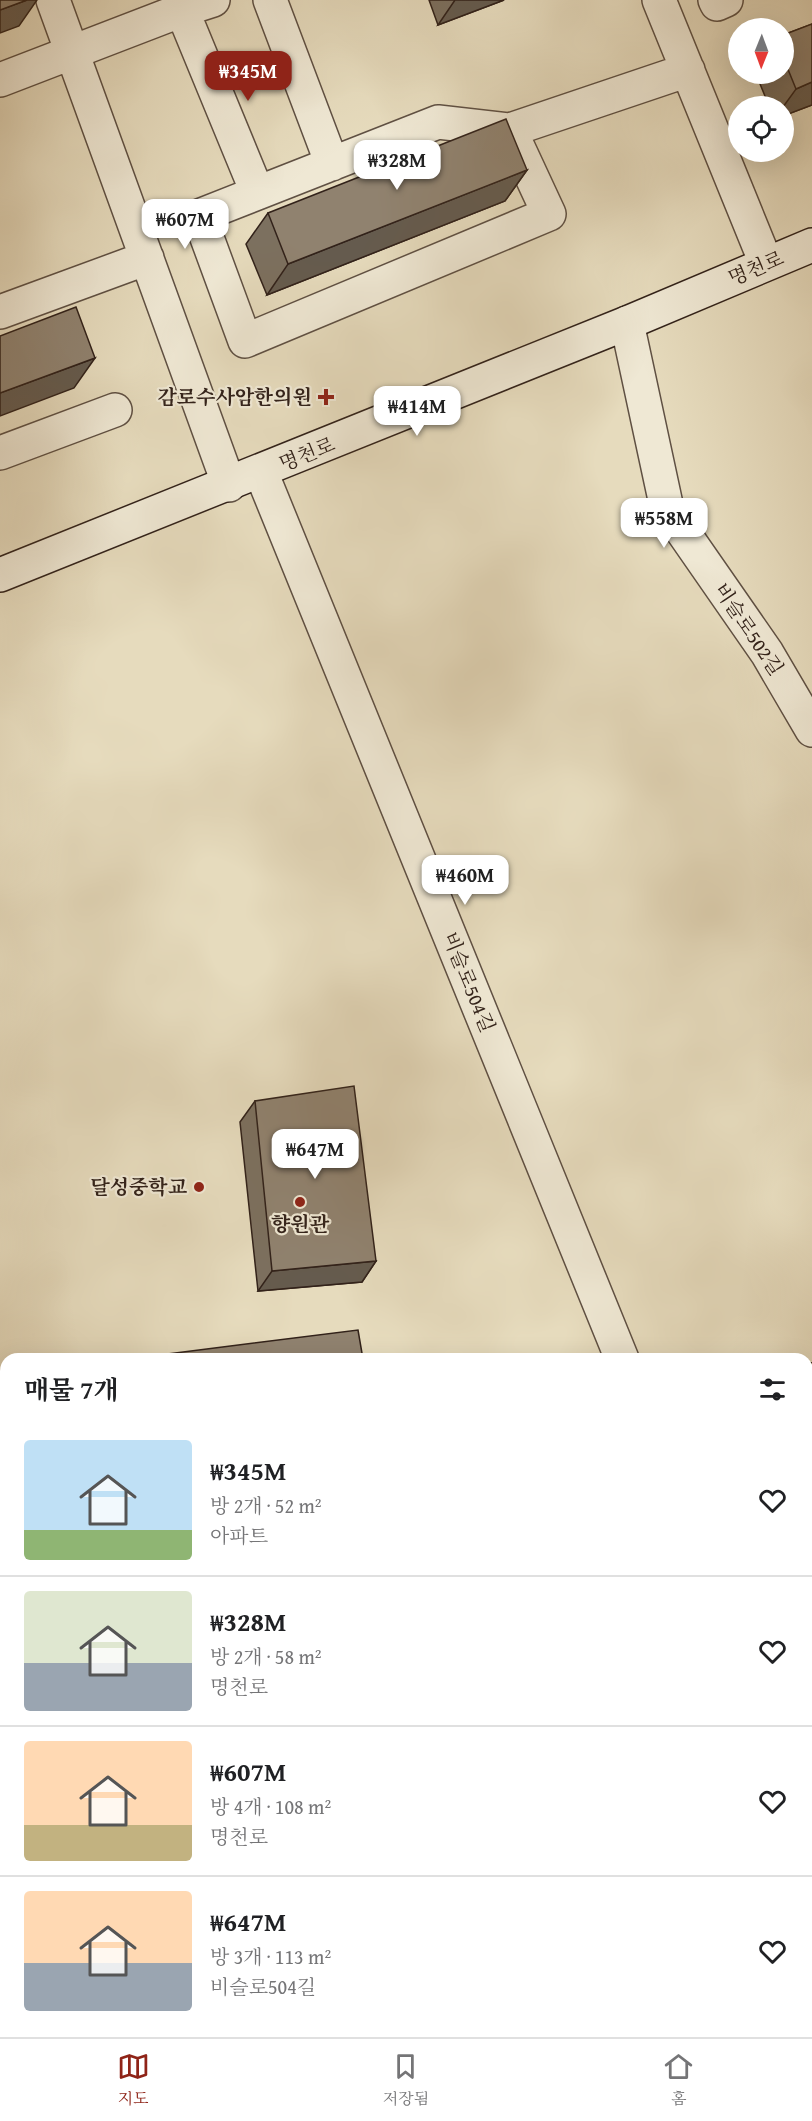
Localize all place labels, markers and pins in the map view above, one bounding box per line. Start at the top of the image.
pin: ₩345M [206,51,290,102]
pin: ₩328M [355,140,439,191]
pin: ₩607M [143,199,227,250]
place label: 감로수사암한의원 [157,382,312,411]
pin: ₩414M [375,386,459,437]
marker: 감로수사암한의원 [317,388,335,406]
pin: ₩558M [622,498,706,549]
pin: ₩460M [423,855,507,906]
pin: ₩647M [273,1129,357,1180]
place label: 달성중학교 [90,1172,188,1201]
marker: 달성중학교 [192,1180,206,1194]
marker: 향원관 [293,1195,307,1209]
place label: 향원관 [271,1209,330,1238]

